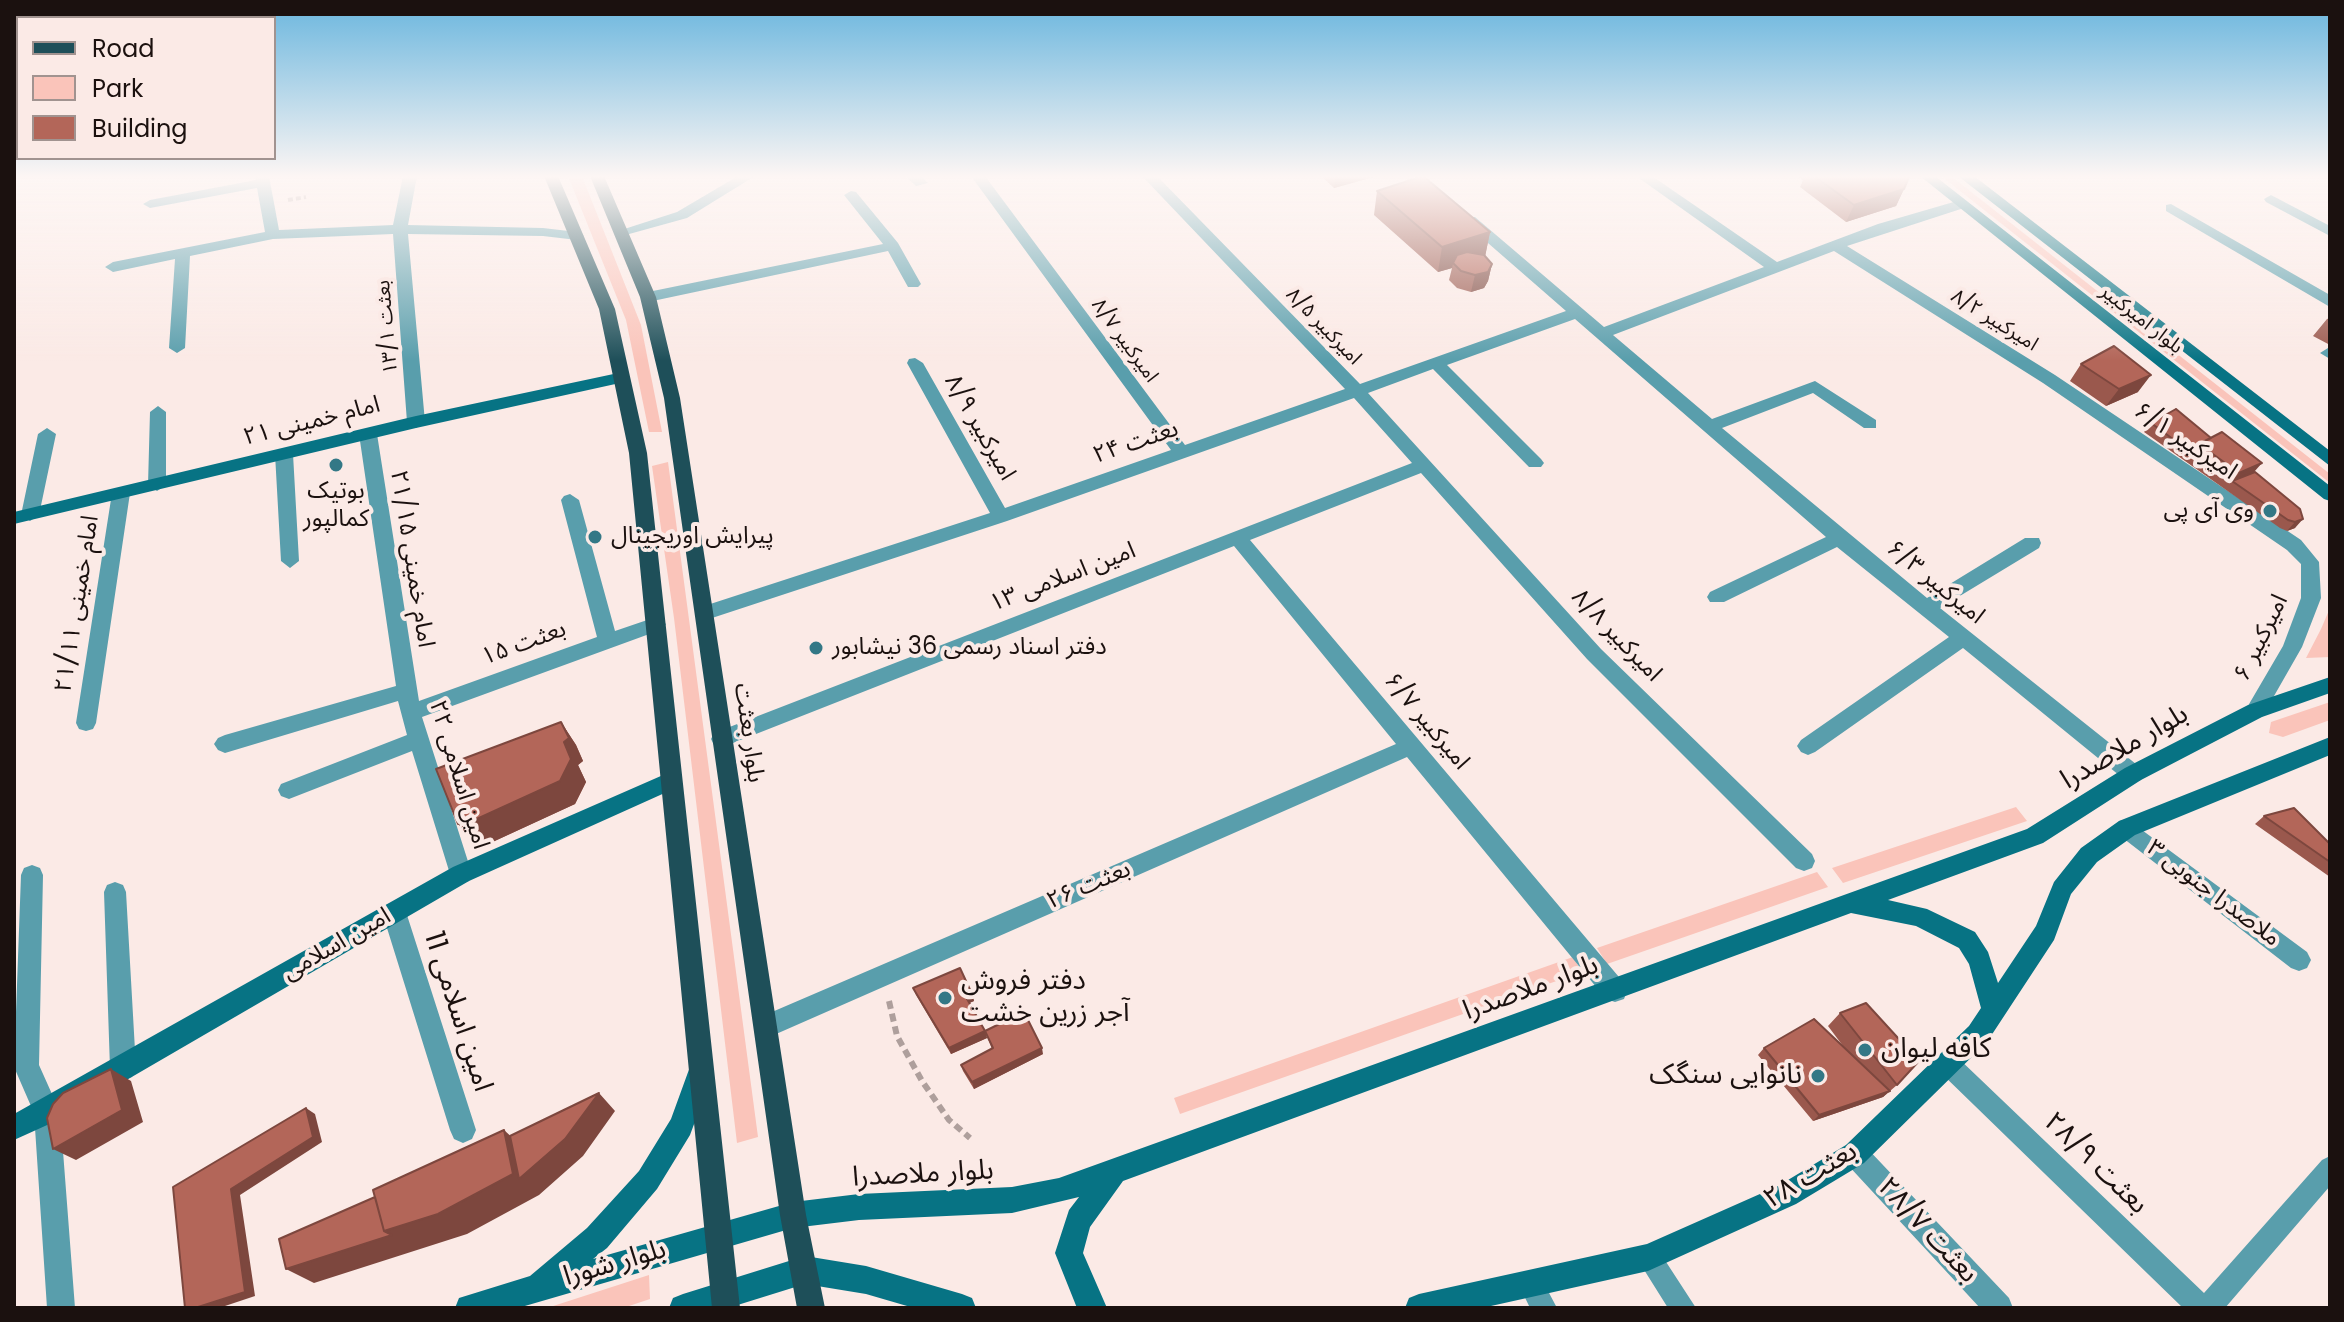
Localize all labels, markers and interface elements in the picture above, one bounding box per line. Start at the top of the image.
legend [16,16,276,160]
text: Road [92,32,154,65]
text: Park [92,72,143,105]
text: Building [92,112,188,145]
street label: بعثت ۱۳/۱ [372,279,404,375]
street label: بلوار امیرکبیر [2095,280,2187,360]
street label: امیرکبیر ۸/۵ [1280,283,1366,371]
street label: امیرکبیر ۸/۲ [1946,285,2042,357]
street label: امیرکبیر ۸/۷ [1085,294,1163,388]
street label: امیرکبیر ۸/۹ [937,370,1021,486]
street label: امام خمینی ۲۱ [241,391,383,453]
street label: امیرکبیر ۶/۱ [2128,397,2242,487]
street label: بعثت ۲۴ [1090,415,1182,471]
marker: بوتیک کمالپور [327,456,345,474]
street label: امام خمینی ۲۱/۱۵ [383,468,439,650]
place label: بوتیک کمالپور [303,478,369,534]
place label: وی آی پی [2163,497,2254,525]
marker: وی آی پی [2261,502,2279,520]
street label: امام خمینی ۲۱/۱۱ [50,513,106,695]
place label: پیرایش اوریجینال [611,523,774,551]
marker: پیرایش اوریجینال [586,528,604,546]
street label: امیرکبیر ۶/۳ [1880,535,1990,631]
street label: امین اسلامی ۱۳ [986,537,1140,619]
street label: امیرکبیر ۸/۸ [1565,584,1667,688]
street label: امیرکبیر ۶ [2229,590,2295,686]
street label: بعثت ۱۵ [478,615,570,673]
place label: دفتر اسناد رسمی 36 نیشابور [832,634,1107,662]
marker: دفتر اسناد رسمی 36 نیشابور [807,639,825,657]
street label: امیرکبیر ۶/۷ [1377,668,1475,776]
street label: بلوار بعثت [727,681,769,785]
street label: امین اسلامی ۲۲ [422,697,494,853]
street label: بلوار ملاصدرا [2055,698,2195,798]
street label: ملاصدرا جنوبی ۳ [2141,834,2285,954]
street label: بعثت ۲۶ [1043,856,1135,916]
street label: امین اسلامی [278,902,396,988]
street label: امین اسلامی 11 [415,928,499,1096]
street label: بلوار ملاصدرا [1459,949,1603,1029]
place label: دفتر فروش آجر زرین خشت [961,965,1130,1031]
marker: دفتر فروش آجر زرین خشت [936,989,954,1007]
place label: کافه لیوان [1881,1033,1991,1067]
marker: کافه لیوان [1856,1041,1874,1059]
place label: نانوایی سنگک [1649,1059,1802,1093]
marker: نانوایی سنگک [1809,1067,1827,1085]
street label: بعثت ۲۸/۹ [2036,1106,2154,1222]
street label: بعثت ۲۸ [1758,1135,1864,1217]
street label: بلوار ملاصدرا [851,1155,995,1195]
street label: بعثت ۲۸/۷ [1870,1171,1984,1291]
street label: بلوار شورا [560,1233,670,1295]

